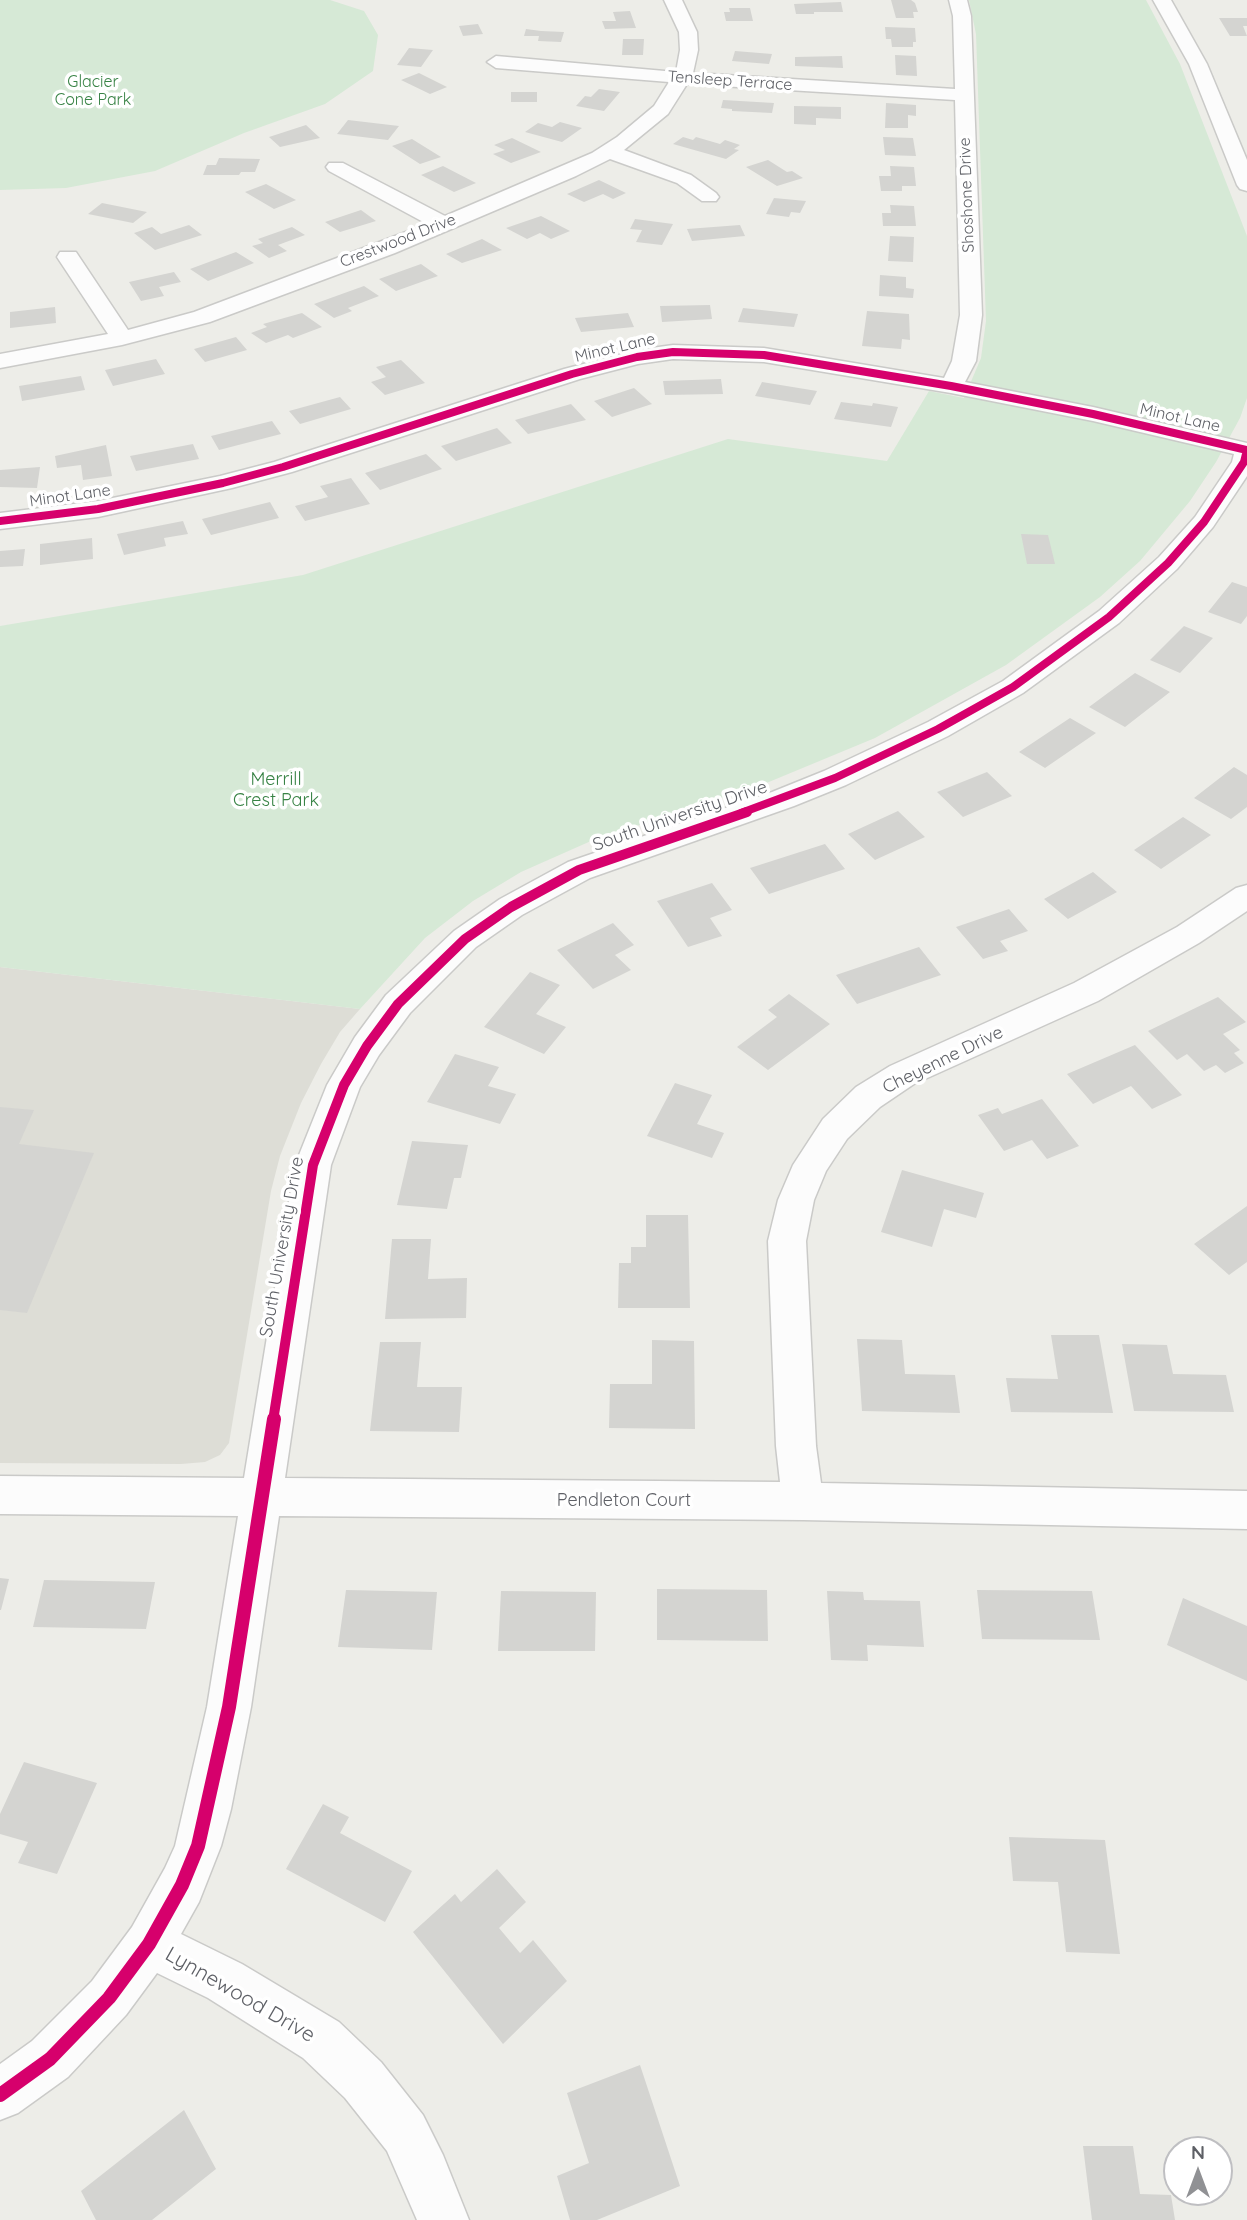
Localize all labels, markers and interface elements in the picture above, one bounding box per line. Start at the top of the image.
street label: Tensleep Terrace [667,67,793,95]
park label: Glacier Cone Park [55,72,131,110]
street label: Shoshone Drive [955,137,979,253]
street label: Crestwood Drive [337,210,459,272]
street label: Minot Lane [573,329,657,367]
street label: Minot Lane [1138,399,1222,437]
street label: Minot Lane [28,481,112,511]
park label: Merrill Crest Park [233,769,319,812]
street label: South University Drive [590,776,770,856]
street label: Cheyenne Drive [879,1021,1007,1099]
street label: South University Drive [255,1155,309,1339]
street label: Pendleton Court [557,1490,691,1512]
street label: Lynnewood Drive [161,1942,319,2048]
north arrow [1163,2136,1233,2206]
text: N [1191,2140,1205,2164]

